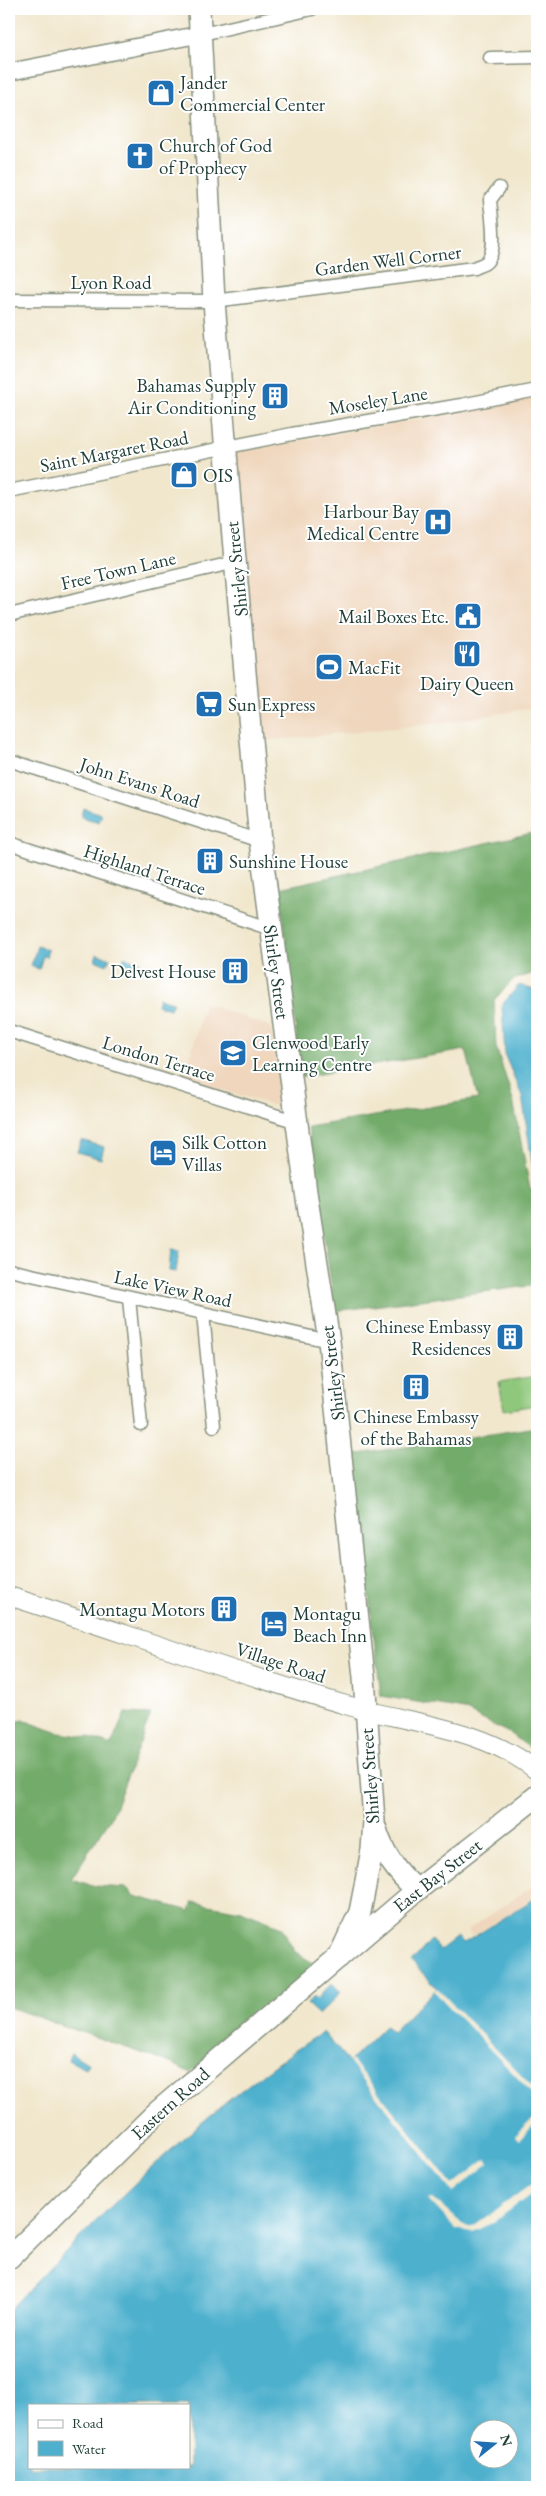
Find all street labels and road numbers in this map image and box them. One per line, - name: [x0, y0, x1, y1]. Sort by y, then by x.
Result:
- street label: Garden Well Corner: [313, 239, 463, 282]
- street label: Lyon Road: [71, 270, 152, 295]
- street label: Moseley Lane: [327, 380, 429, 421]
- street label: Saint Margaret Road: [38, 425, 191, 478]
- street label: Shirley Street: [219, 520, 254, 618]
- street label: Free Town Lane: [58, 545, 178, 596]
- street label: John Evans Road: [75, 751, 203, 814]
- street label: Highland Terrace: [81, 838, 209, 901]
- street label: Shirley Street: [257, 923, 296, 1021]
- street label: London Terrace: [99, 1029, 218, 1087]
- street label: Lake View Road: [112, 1264, 234, 1313]
- street label: Shirley Street: [314, 1324, 351, 1422]
- street label: Village Road: [233, 1636, 329, 1689]
- street label: Shirley Street: [354, 1727, 385, 1824]
- street label: East Bay Street: [388, 1833, 487, 1918]
- street label: Eastern Road: [126, 2061, 215, 2145]

